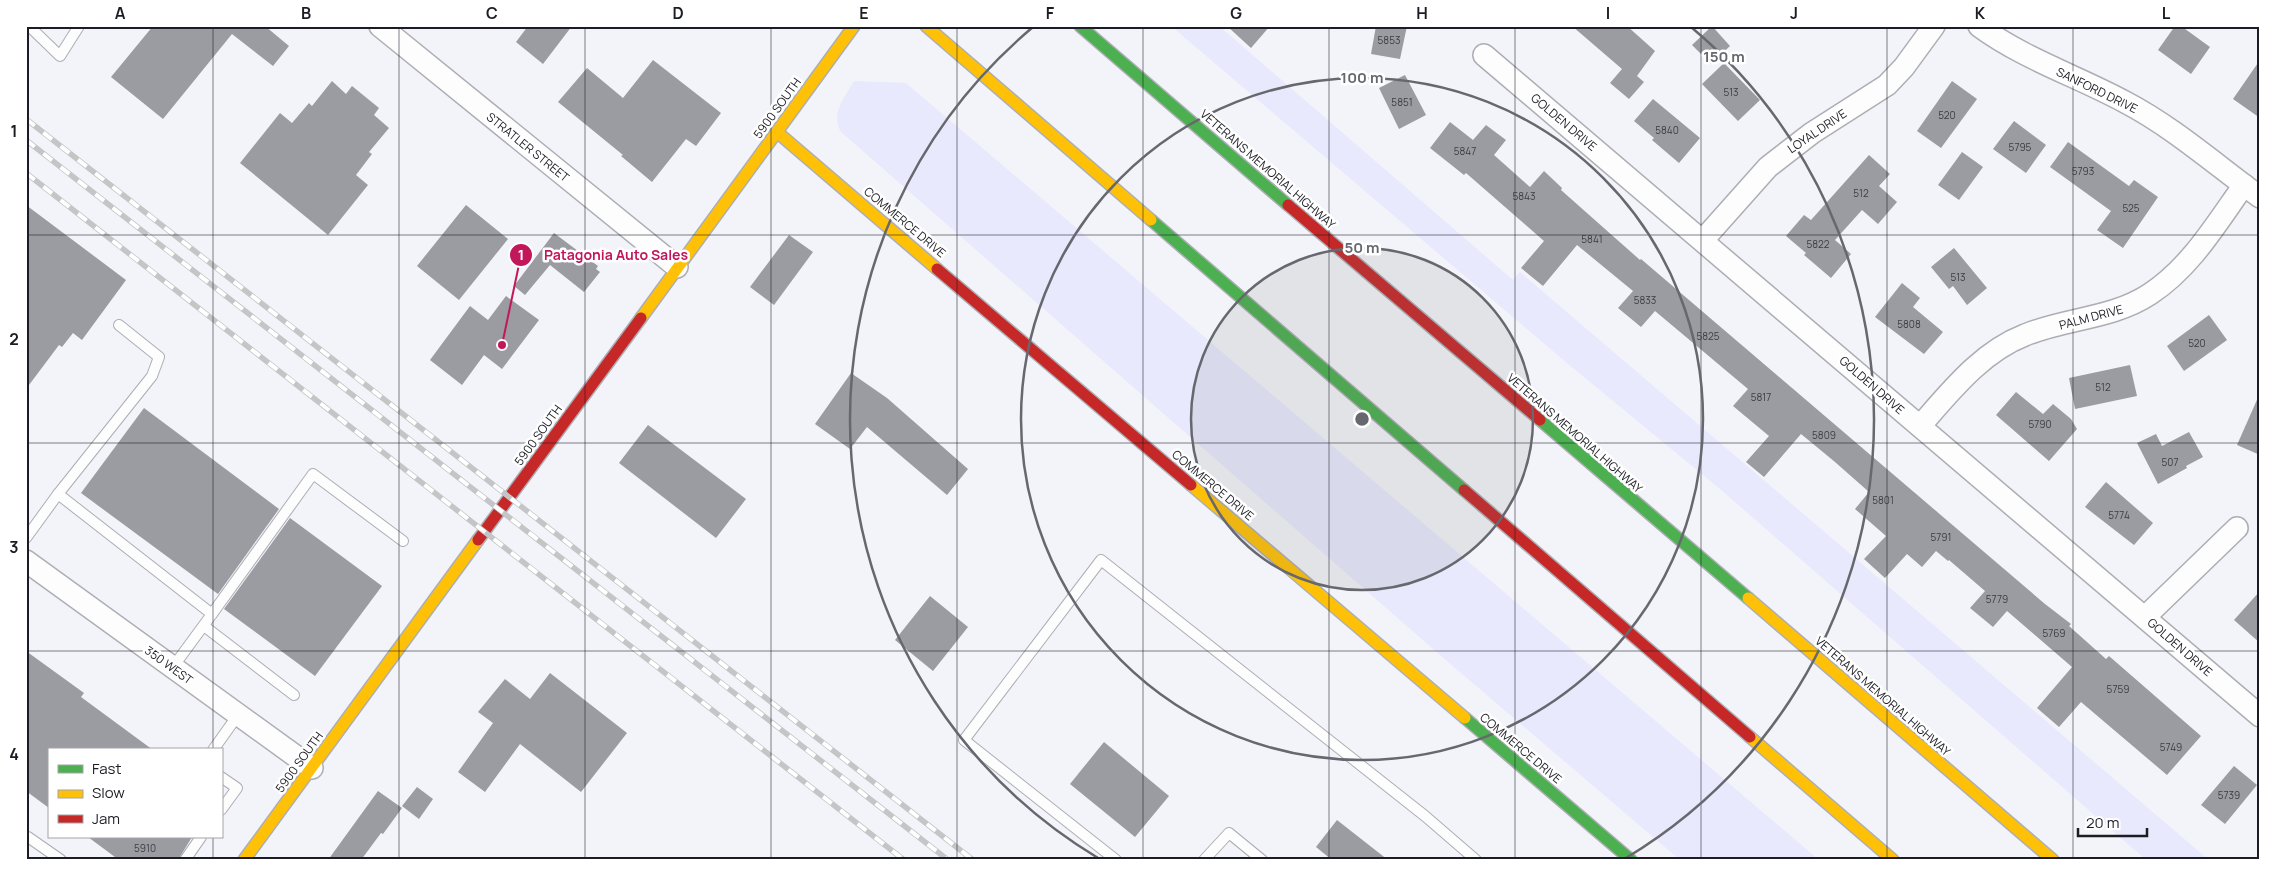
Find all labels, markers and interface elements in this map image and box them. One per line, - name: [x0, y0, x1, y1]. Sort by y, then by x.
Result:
- text: A: [115, 2, 126, 24]
- text: B: [301, 2, 311, 24]
- text: C: [486, 2, 498, 24]
- text: D: [672, 2, 684, 24]
- text: E: [859, 2, 869, 24]
- text: F: [1046, 2, 1055, 24]
- text: G: [1230, 2, 1242, 24]
- text: H: [1416, 2, 1428, 24]
- text: I: [1606, 2, 1610, 24]
- text: J: [1790, 2, 1798, 24]
- text: K: [1975, 2, 1986, 24]
- text: L: [2162, 2, 2171, 24]
- house number: 5853: [1378, 33, 1400, 47]
- text: 150 m: [1703, 46, 1745, 67]
- street label: SANFORD DRIVE: [2054, 63, 2141, 117]
- text: 100 m: [1341, 67, 1383, 88]
- street label: 5900 SOUTH: [749, 74, 805, 142]
- house number: 513: [1723, 85, 1739, 99]
- street label: GOLDEN DRIVE: [1527, 89, 1601, 155]
- house number: 5851: [1391, 95, 1413, 109]
- street label: VETERANS MEMORIAL HIGHWAY: [1197, 105, 1340, 233]
- street label: LOYAL DRIVE: [1784, 105, 1850, 157]
- street label: STRATLER STREET: [483, 108, 574, 186]
- house number: 520: [1938, 108, 1956, 122]
- text: 1: [10, 120, 18, 142]
- house number: 5840: [1655, 123, 1679, 137]
- house number: 5795: [2009, 140, 2032, 154]
- house number: 5847: [1454, 144, 1476, 158]
- house number: 5793: [2072, 164, 2094, 178]
- street label: COMMERCE DRIVE: [860, 183, 950, 261]
- house number: 512: [1853, 186, 1869, 200]
- house number: 5843: [1512, 189, 1536, 203]
- house number: 525: [2123, 201, 2140, 215]
- house number: 5841: [1581, 232, 1603, 246]
- text: 50 m: [1344, 237, 1380, 258]
- house number: 5822: [1807, 237, 1830, 251]
- callout: Patagonia Auto Sales: [509, 241, 698, 270]
- text: 1: [518, 244, 524, 265]
- text: Patagonia Auto Sales: [544, 245, 689, 264]
- house number: 513: [1950, 270, 1966, 284]
- house number: 5833: [1634, 293, 1656, 307]
- street label: PALM DRIVE: [2057, 300, 2125, 334]
- house number: 5808: [1897, 317, 1921, 331]
- text: 2: [9, 328, 19, 350]
- house number: 5825: [1696, 329, 1720, 343]
- house number: 520: [2188, 336, 2206, 350]
- street label: GOLDEN DRIVE: [1836, 352, 1908, 418]
- street label: VETERANS MEMORIAL HIGHWAY: [1504, 369, 1647, 497]
- house number: 512: [2095, 380, 2111, 394]
- house number: 5817: [1751, 390, 1771, 404]
- street label: 5900 SOUTH: [510, 401, 566, 469]
- centre of rings: [1353, 410, 1371, 428]
- house number: 5790: [2028, 417, 2052, 431]
- house number: 5809: [1812, 428, 1836, 442]
- street label: COMMERCE DRIVE: [1168, 446, 1258, 524]
- house number: 507: [2162, 455, 2178, 469]
- house number: 5801: [1872, 493, 1894, 507]
- house number: 5774: [2108, 508, 2130, 522]
- house number: 5791: [1931, 530, 1951, 544]
- text: 3: [9, 536, 19, 558]
- house number: 5779: [1986, 592, 2008, 606]
- street label: GOLDEN DRIVE: [2144, 614, 2216, 680]
- house number: 5769: [2042, 626, 2066, 640]
- street label: VETERANS MEMORIAL HIGHWAY: [1812, 632, 1955, 760]
- street label: 350 WEST: [142, 642, 197, 689]
- house number: 5759: [2107, 682, 2129, 696]
- street label: COMMERCE DRIVE: [1476, 709, 1566, 787]
- street label: 5900 SOUTH: [271, 728, 327, 796]
- house number: 5749: [2160, 740, 2182, 754]
- text: 4: [9, 743, 19, 765]
- legend: [48, 748, 222, 838]
- text: Fast: [92, 758, 121, 779]
- text: Slow: [92, 782, 125, 803]
- house number: 5739: [2218, 788, 2240, 802]
- scale bar: [2078, 806, 2147, 838]
- text: Jam: [92, 808, 120, 829]
- text: 20 m: [2086, 812, 2119, 833]
- house number: 5910: [134, 841, 156, 855]

